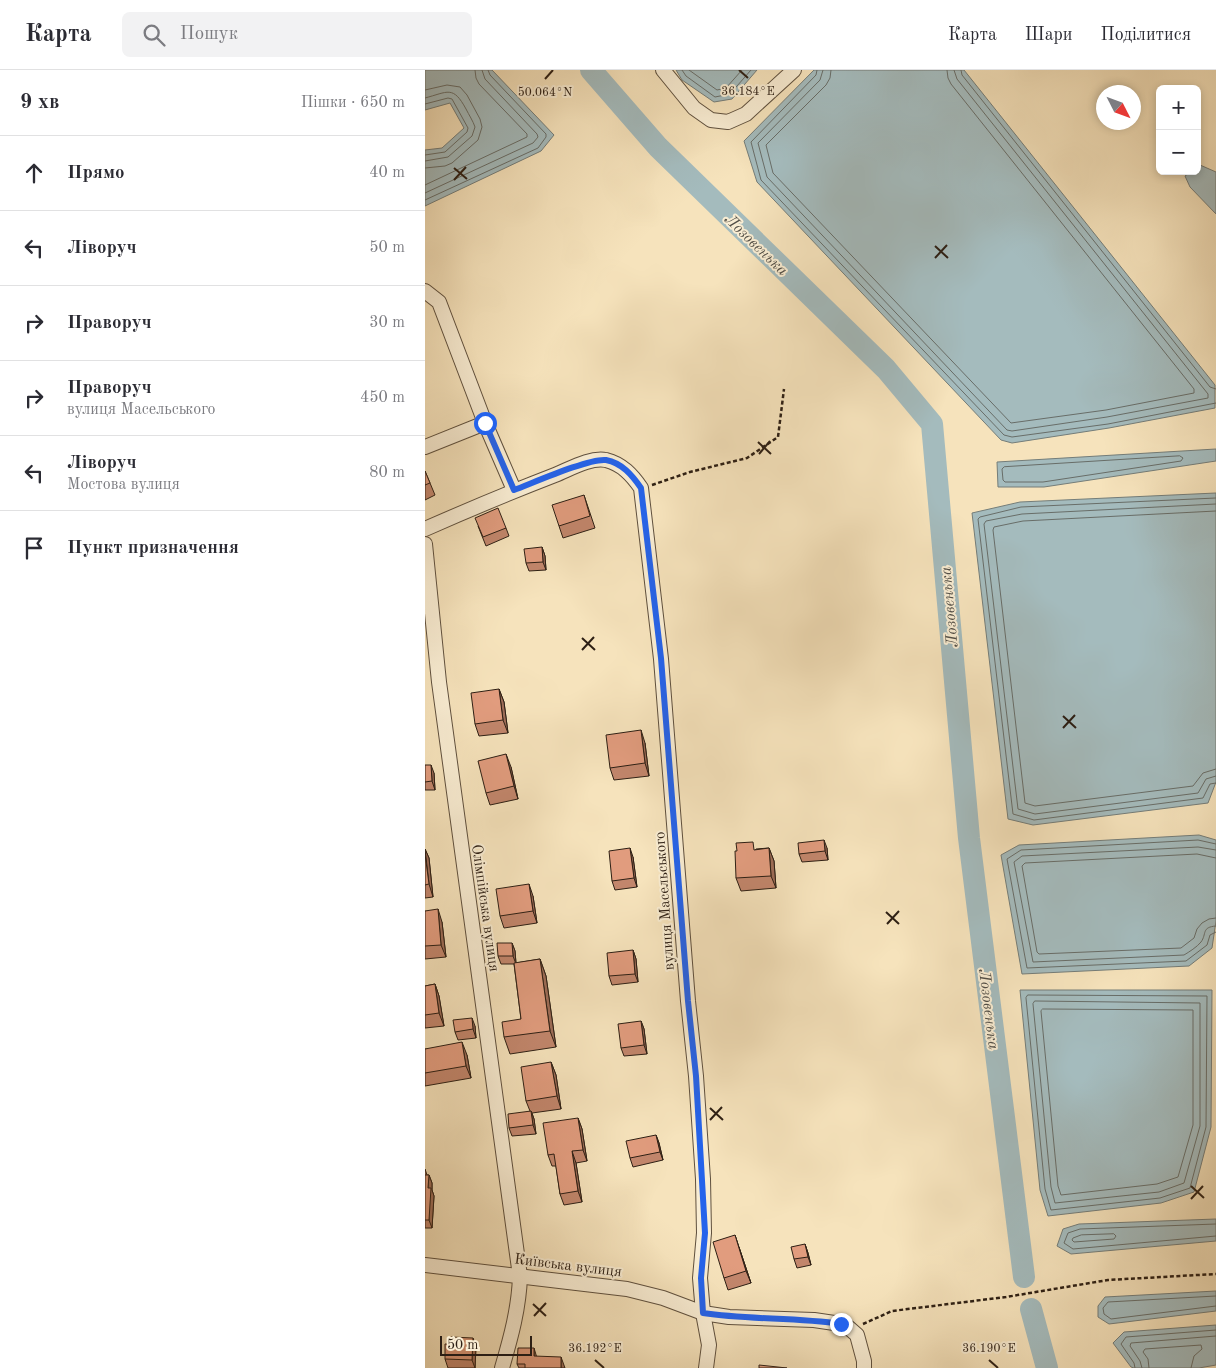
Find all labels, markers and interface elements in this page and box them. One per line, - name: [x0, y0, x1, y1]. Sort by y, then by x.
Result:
- search box: [122, 12, 472, 57]
- icon: search: [140, 21, 168, 49]
- text: Карта: [25, 23, 92, 47]
- text: Пошук: [180, 25, 238, 44]
- text: Карта: [948, 26, 997, 44]
- text: Шари: [1025, 26, 1073, 44]
- text: Поділитися: [1101, 26, 1191, 44]
- north arrow: [1096, 85, 1141, 130]
- map controls: [1156, 85, 1201, 175]
- button: +: [1156, 85, 1201, 130]
- text: 50.064°N: [518, 86, 572, 99]
- text: 36.184°E: [721, 86, 775, 98]
- text: 9 хв: [20, 92, 59, 113]
- text: Пішки · 650 m: [301, 95, 405, 111]
- button: −: [1156, 130, 1201, 175]
- icon: ahead: [20, 159, 48, 187]
- text: Прямо: [67, 164, 125, 183]
- text: 40 m: [369, 165, 405, 181]
- water label: Лозовенька: [721, 212, 791, 280]
- icon: left: [20, 234, 48, 262]
- text: Ліворуч: [67, 239, 137, 258]
- text: 50 m: [369, 240, 405, 256]
- icon: right: [20, 309, 48, 337]
- text: Праворуч: [67, 314, 152, 333]
- text: 30 m: [369, 315, 405, 331]
- text: Праворуч: [67, 379, 152, 398]
- icon: right: [20, 384, 48, 412]
- text: 450 m: [360, 390, 405, 406]
- text: вулиця Масельського: [67, 402, 215, 418]
- route start: [474, 412, 497, 435]
- text: Ліворуч: [67, 454, 137, 473]
- icon: left: [20, 459, 48, 487]
- text: 80 m: [369, 465, 405, 481]
- text: Мостова вулиця: [67, 477, 180, 493]
- icon: arrive: [20, 534, 48, 562]
- text: Пункт призначення: [67, 539, 239, 558]
- water label: Лозовенька: [938, 565, 961, 648]
- street label: вулиця Масельського: [653, 831, 678, 971]
- street label: Олімпійська вулиця: [468, 844, 501, 973]
- water label: Лозовенька: [975, 968, 1001, 1051]
- street label: Київська вулиця: [513, 1252, 623, 1281]
- route end: [830, 1313, 853, 1336]
- scale bar: [440, 1333, 533, 1356]
- text: 50 m: [447, 1338, 478, 1352]
- text: 36.192°E: [568, 1343, 622, 1355]
- text: 36.190°E: [962, 1343, 1016, 1355]

